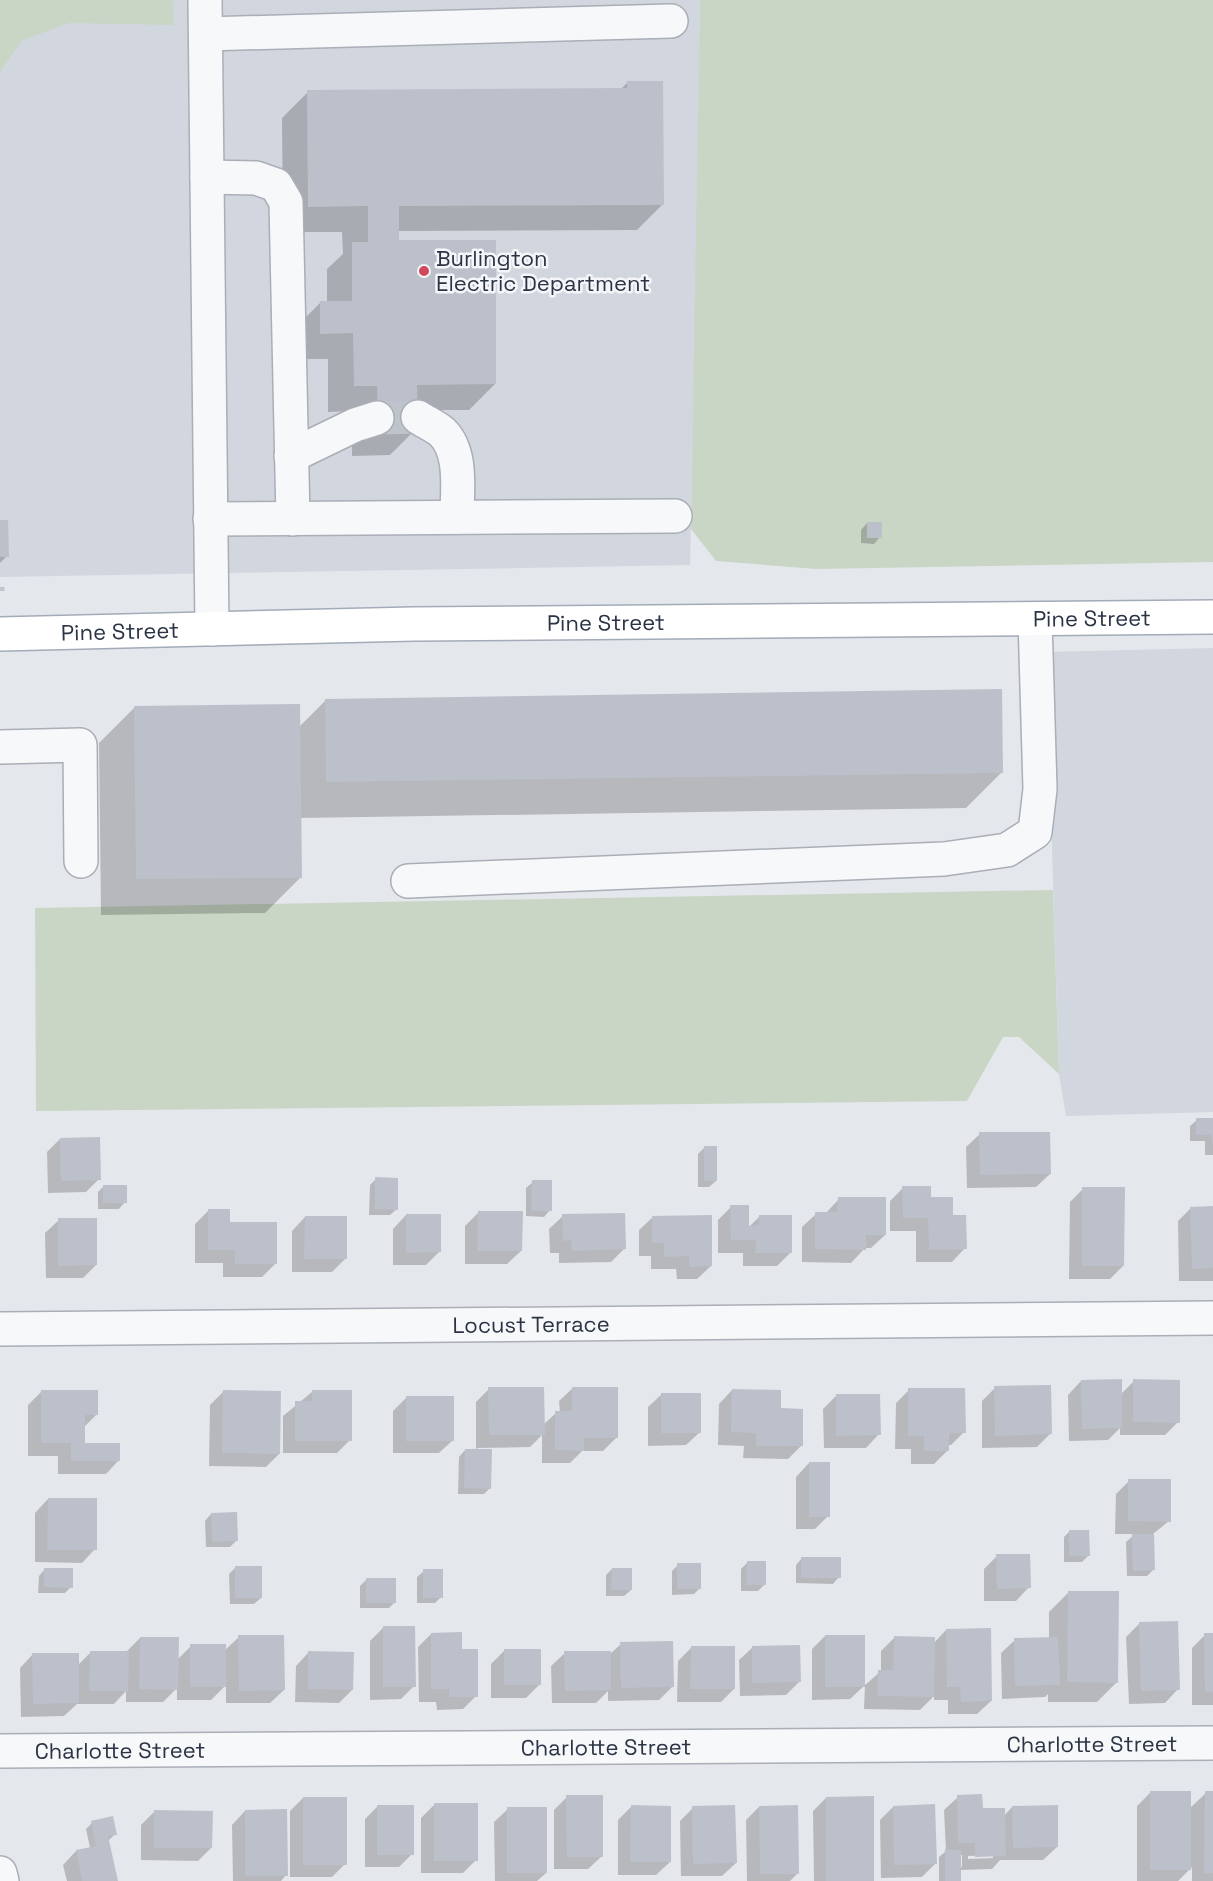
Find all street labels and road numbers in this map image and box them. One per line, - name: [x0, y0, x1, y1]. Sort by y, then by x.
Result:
- street label: Pine Street: [1033, 604, 1151, 633]
- street label: Pine Street: [547, 608, 665, 637]
- street label: Pine Street: [61, 616, 179, 647]
- street label: Locust Terrace: [452, 1309, 610, 1339]
- street label: Charlotte Street: [1007, 1729, 1177, 1758]
- street label: Charlotte Street: [521, 1732, 691, 1762]
- street label: Charlotte Street: [35, 1736, 205, 1765]

